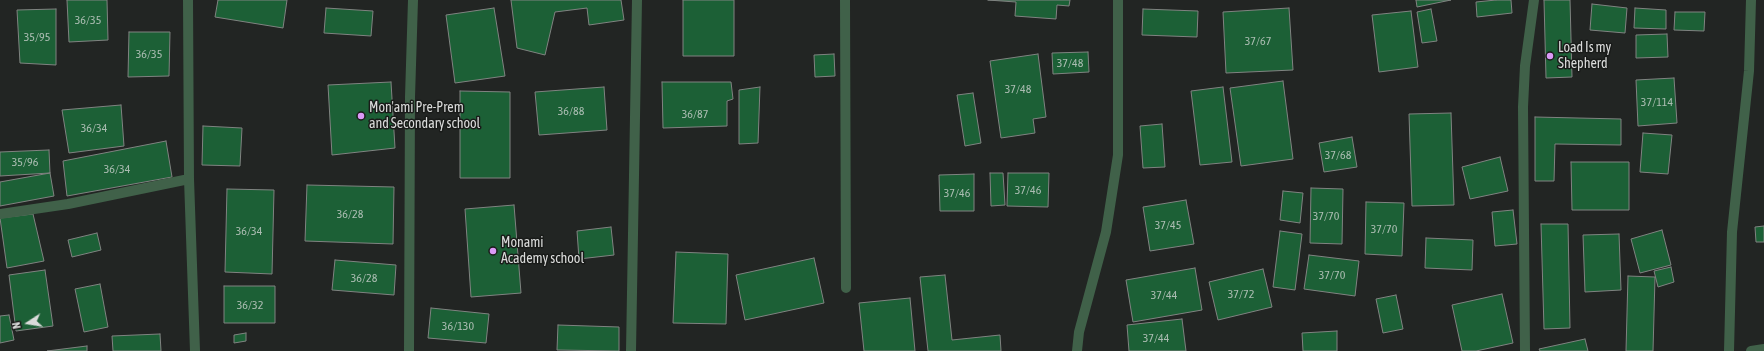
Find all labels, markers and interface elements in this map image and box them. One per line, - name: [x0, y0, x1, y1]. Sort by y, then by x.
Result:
- house number: 36/35: [75, 13, 101, 27]
- house number: 35/95: [24, 30, 50, 44]
- house number: 37/67: [1245, 34, 1271, 48]
- place label: Load Is my Shepherd: [1558, 40, 1611, 72]
- house number: 36/35: [136, 47, 162, 61]
- marker: Load Is my Shepherd: [1545, 51, 1555, 61]
- house number: 37/48: [1057, 56, 1083, 70]
- house number: 37/48: [1005, 82, 1031, 96]
- house number: 37/114: [1641, 95, 1673, 109]
- place label: Mon'ami Pre-Prem and Secondary school: [369, 100, 480, 132]
- house number: 36/88: [558, 104, 584, 118]
- house number: 36/87: [682, 107, 708, 121]
- marker: Mon'ami Pre-Prem and Secondary school: [356, 111, 366, 121]
- house number: 36/34: [81, 121, 107, 135]
- house number: 37/68: [1325, 148, 1351, 162]
- house number: 35/96: [12, 155, 38, 169]
- house number: 36/34: [104, 162, 130, 176]
- house number: 37/46: [1015, 183, 1041, 197]
- house number: 37/46: [944, 186, 970, 200]
- house number: 36/28: [337, 207, 363, 221]
- house number: 37/70: [1313, 209, 1339, 223]
- house number: 37/45: [1155, 218, 1181, 232]
- house number: 37/70: [1371, 222, 1397, 236]
- house number: 36/34: [236, 224, 262, 238]
- place label: Monami Academy school: [501, 235, 584, 268]
- marker: Monami Academy school: [488, 246, 498, 256]
- house number: 37/70: [1319, 268, 1345, 282]
- house number: 36/28: [351, 271, 377, 285]
- house number: 37/72: [1228, 287, 1254, 301]
- house number: 37/44: [1151, 288, 1177, 302]
- house number: 36/32: [237, 298, 263, 312]
- north arrow: [8, 303, 48, 343]
- house number: 36/130: [442, 319, 474, 333]
- text: N: [10, 321, 23, 330]
- house number: 37/44: [1143, 331, 1169, 345]

